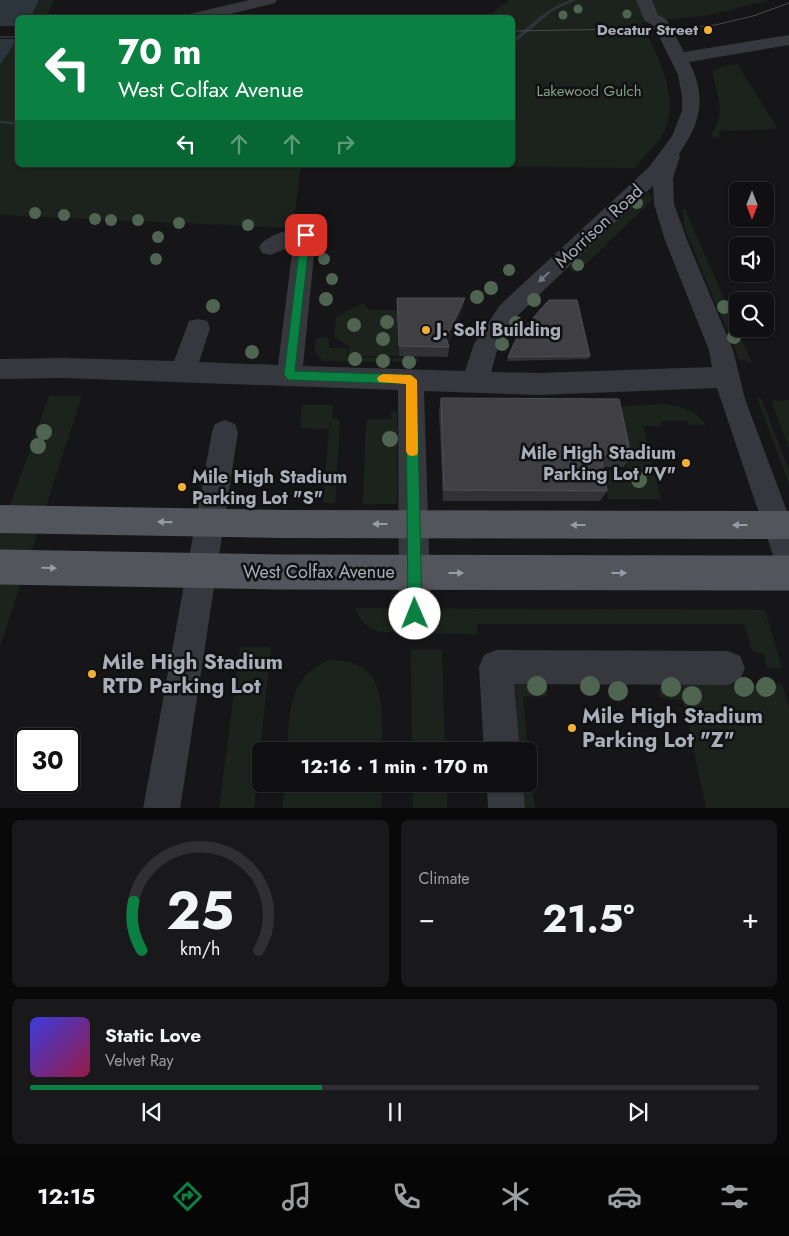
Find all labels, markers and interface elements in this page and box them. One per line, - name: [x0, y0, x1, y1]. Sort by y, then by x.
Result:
- place label: Decatur Street: [597, 19, 698, 41]
- marker: Decatur Street: [702, 24, 714, 36]
- text: 70 m: [118, 27, 201, 77]
- icon: left: [35, 35, 100, 100]
- text: West Colfax Avenue: [118, 73, 303, 105]
- park label: Lakewood Gulch: [536, 80, 642, 102]
- icon: left: [172, 130, 200, 158]
- icon: ahead: [225, 130, 253, 158]
- icon: ahead: [278, 130, 306, 158]
- icon: right: [331, 130, 359, 158]
- street label: Morrison Road: [549, 178, 649, 274]
- north arrow: [729, 182, 774, 228]
- map controls: [729, 182, 774, 337]
- pin: [285, 214, 327, 256]
- icon: arrive: [292, 221, 320, 249]
- button: sound: [729, 237, 774, 282]
- one-way arrow: [539, 271, 551, 283]
- button: search: [729, 292, 774, 337]
- place label: J. Solf Building: [433, 317, 561, 343]
- marker: J. Solf Building: [420, 324, 432, 336]
- place label: Mile High Stadium Parking Lot "V": [521, 440, 676, 487]
- marker: Mile High Stadium Parking Lot "V": [680, 457, 692, 469]
- place label: Mile High Stadium Parking Lot "S": [192, 464, 347, 511]
- marker: Mile High Stadium Parking Lot "S": [176, 481, 188, 493]
- one-way arrow: [157, 518, 173, 526]
- one-way arrow: [372, 520, 388, 528]
- one-way arrow: [570, 521, 586, 529]
- one-way arrow: [732, 521, 748, 529]
- street label: West Colfax Avenue: [243, 559, 395, 585]
- one-way arrow: [41, 565, 57, 573]
- one-way arrow: [448, 569, 464, 577]
- one-way arrow: [611, 569, 627, 577]
- position arrow: [388, 587, 440, 639]
- place label: Mile High Stadium RTD Parking Lot: [102, 647, 283, 701]
- marker: Mile High Stadium RTD Parking Lot: [86, 668, 98, 680]
- place label: Mile High Stadium Parking Lot "Z": [582, 701, 763, 755]
- marker: Mile High Stadium Parking Lot "Z": [566, 722, 578, 734]
- speed limit sign: 30: [15, 728, 80, 793]
- text: 12:16 · 1 min · 170 m: [301, 753, 488, 780]
- text: Climate: [419, 867, 470, 890]
- text: 25: [166, 873, 234, 949]
- text: 21.5°: [542, 891, 635, 946]
- text: −: [419, 898, 435, 939]
- text: +: [742, 898, 759, 939]
- text: km/h: [180, 936, 220, 962]
- text: Static Love: [105, 1022, 201, 1049]
- text: Velvet Ray: [105, 1049, 174, 1072]
- icon: previous: [138, 1098, 166, 1126]
- icon: pause: [381, 1098, 409, 1126]
- icon: next: [624, 1098, 652, 1126]
- icon: directions: [170, 1179, 205, 1214]
- icon: music: [279, 1179, 314, 1214]
- icon: phone: [389, 1179, 424, 1214]
- icon: climate: [498, 1179, 533, 1214]
- icon: car: [607, 1179, 642, 1214]
- icon: filters: [717, 1179, 752, 1214]
- text: 12:15: [37, 1180, 95, 1212]

